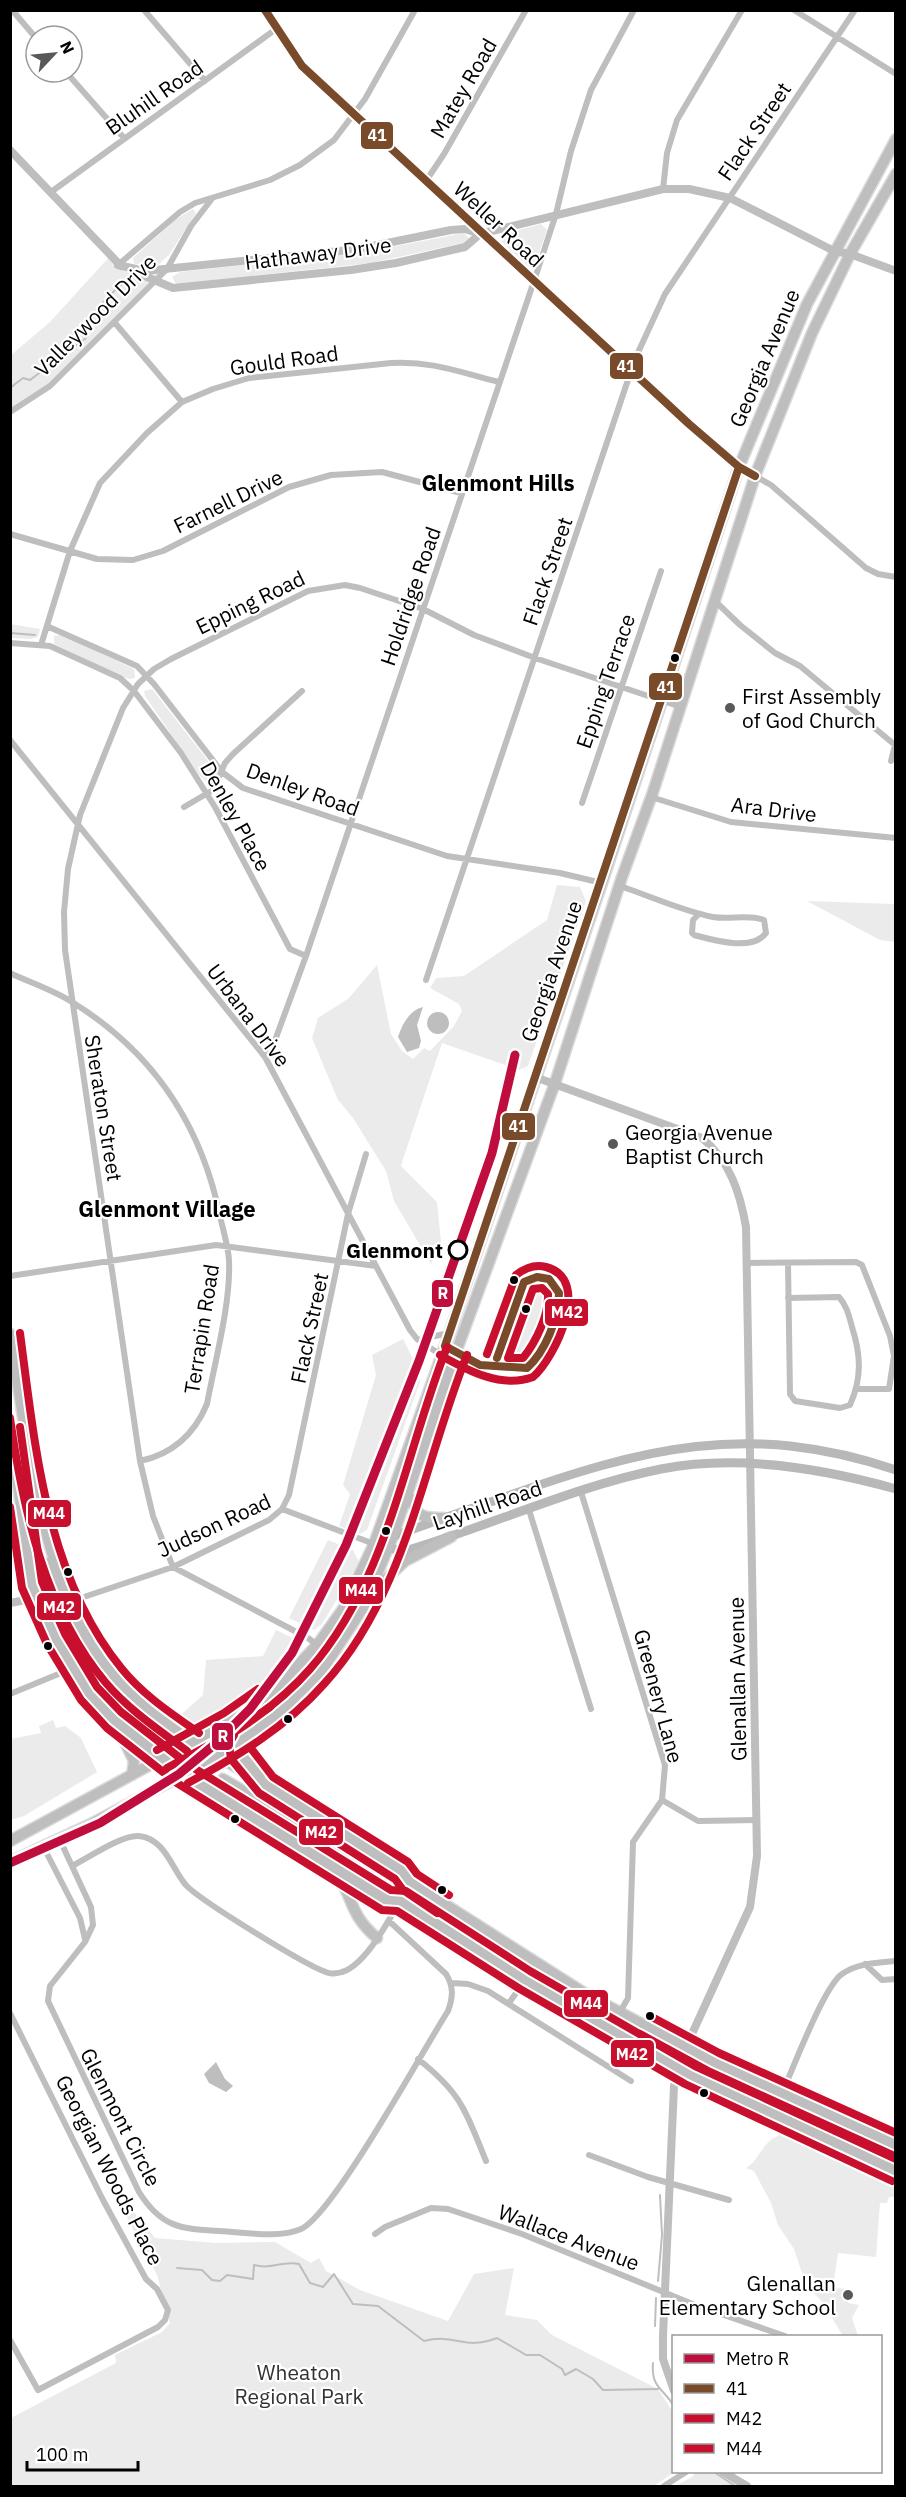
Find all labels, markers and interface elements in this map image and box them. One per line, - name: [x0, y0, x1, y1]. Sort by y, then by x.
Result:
- north arrow: [24, 24, 84, 84]
- street label: Matey Road: [423, 33, 503, 143]
- text: N: [56, 38, 79, 57]
- street label: Bluhill Road: [100, 53, 208, 141]
- street label: Flack Street: [711, 76, 797, 186]
- line badge: 41: [360, 121, 394, 150]
- text: 41: [367, 125, 387, 145]
- street label: Weller Road: [448, 175, 550, 273]
- street label: Hathaway Drive: [243, 230, 393, 276]
- street label: Valleywood Drive: [28, 248, 162, 382]
- street label: Georgia Avenue: [722, 285, 806, 431]
- street label: Gould Road: [228, 339, 340, 381]
- line badge: 41: [609, 352, 644, 380]
- text: 41: [616, 356, 636, 376]
- street label: Farnell Drive: [169, 462, 287, 540]
- district label: Glenmont Hills: [421, 468, 575, 497]
- street label: Flack Street: [515, 513, 579, 629]
- street label: Holdridge Road: [373, 523, 447, 669]
- street label: Epping Road: [191, 564, 309, 640]
- street label: Epping Terrace: [569, 610, 641, 752]
- unlabelled marker: [669, 652, 681, 664]
- line badge: 41: [648, 672, 683, 701]
- text: 41: [656, 677, 676, 697]
- place label: First Assembly of God Church: [742, 682, 881, 734]
- marker: First Assembly of God Church: [723, 701, 737, 715]
- street label: Denley Place: [194, 756, 278, 876]
- street label: Denley Road: [243, 756, 363, 822]
- street label: Ara Drive: [730, 790, 818, 828]
- street label: Georgia Avenue: [514, 897, 588, 1045]
- street label: Urbana Drive: [201, 958, 297, 1072]
- street label: Sheraton Street: [79, 1033, 129, 1183]
- line badge: 41: [501, 1112, 536, 1141]
- text: 41: [508, 1116, 528, 1136]
- place label: Georgia Avenue Baptist Church: [625, 1118, 773, 1170]
- marker: Georgia Avenue Baptist Church: [606, 1137, 620, 1151]
- district label: Glenmont Village: [78, 1194, 256, 1223]
- place label: Glenmont: [346, 1236, 443, 1264]
- marker: Glenmont: [448, 1240, 468, 1260]
- street label: Terrapin Road: [177, 1262, 225, 1396]
- street label: Flack Street: [284, 1270, 334, 1386]
- unlabelled marker: [508, 1274, 520, 1286]
- line badge: R: [431, 1279, 454, 1308]
- text: R: [438, 1283, 449, 1303]
- line badge: M42: [544, 1298, 589, 1327]
- text: M42: [551, 1302, 583, 1322]
- unlabelled marker: [520, 1303, 532, 1315]
- street label: Layhill Road: [429, 1473, 545, 1537]
- street label: Judson Road: [153, 1487, 275, 1563]
- line badge: M44: [27, 1499, 72, 1528]
- text: M44: [33, 1503, 66, 1523]
- unlabelled marker: [380, 1525, 392, 1537]
- unlabelled marker: [62, 1566, 74, 1578]
- line badge: M44: [338, 1576, 384, 1605]
- text: M44: [345, 1580, 378, 1600]
- line badge: M42: [36, 1592, 82, 1621]
- text: M42: [43, 1597, 75, 1617]
- street label: Glenallan Avenue: [722, 1597, 752, 1761]
- street label: Greenery Lane: [628, 1626, 690, 1766]
- unlabelled marker: [42, 1640, 54, 1652]
- unlabelled marker: [282, 1713, 294, 1725]
- line badge: R: [211, 1722, 234, 1751]
- text: R: [218, 1726, 229, 1746]
- unlabelled marker: [229, 1813, 241, 1825]
- line badge: M42: [298, 1818, 344, 1846]
- text: M42: [305, 1822, 337, 1842]
- unlabelled marker: [436, 1884, 448, 1896]
- line badge: M44: [563, 1989, 609, 2018]
- text: M44: [570, 1993, 603, 2013]
- unlabelled marker: [644, 2010, 656, 2022]
- line badge: M42: [610, 2039, 655, 2068]
- street label: Glenmont Circle: [74, 2043, 168, 2191]
- text: M42: [616, 2044, 648, 2064]
- street label: Georgian Woods Place: [50, 2070, 170, 2270]
- unlabelled marker: [698, 2087, 710, 2099]
- street label: Wallace Avenue: [494, 2197, 644, 2277]
- place label: Glenallan Elementary School: [659, 2269, 836, 2321]
- marker: Glenallan Elementary School: [841, 2288, 855, 2302]
- legend: [672, 2335, 882, 2473]
- text: Metro R: [726, 2347, 789, 2370]
- park label: Wheaton Regional Park: [234, 2358, 364, 2410]
- text: 41: [726, 2377, 748, 2400]
- text: M42: [726, 2407, 762, 2430]
- scale bar: [27, 2434, 138, 2472]
- text: M44: [726, 2437, 762, 2460]
- text: 100 m: [36, 2443, 88, 2466]

